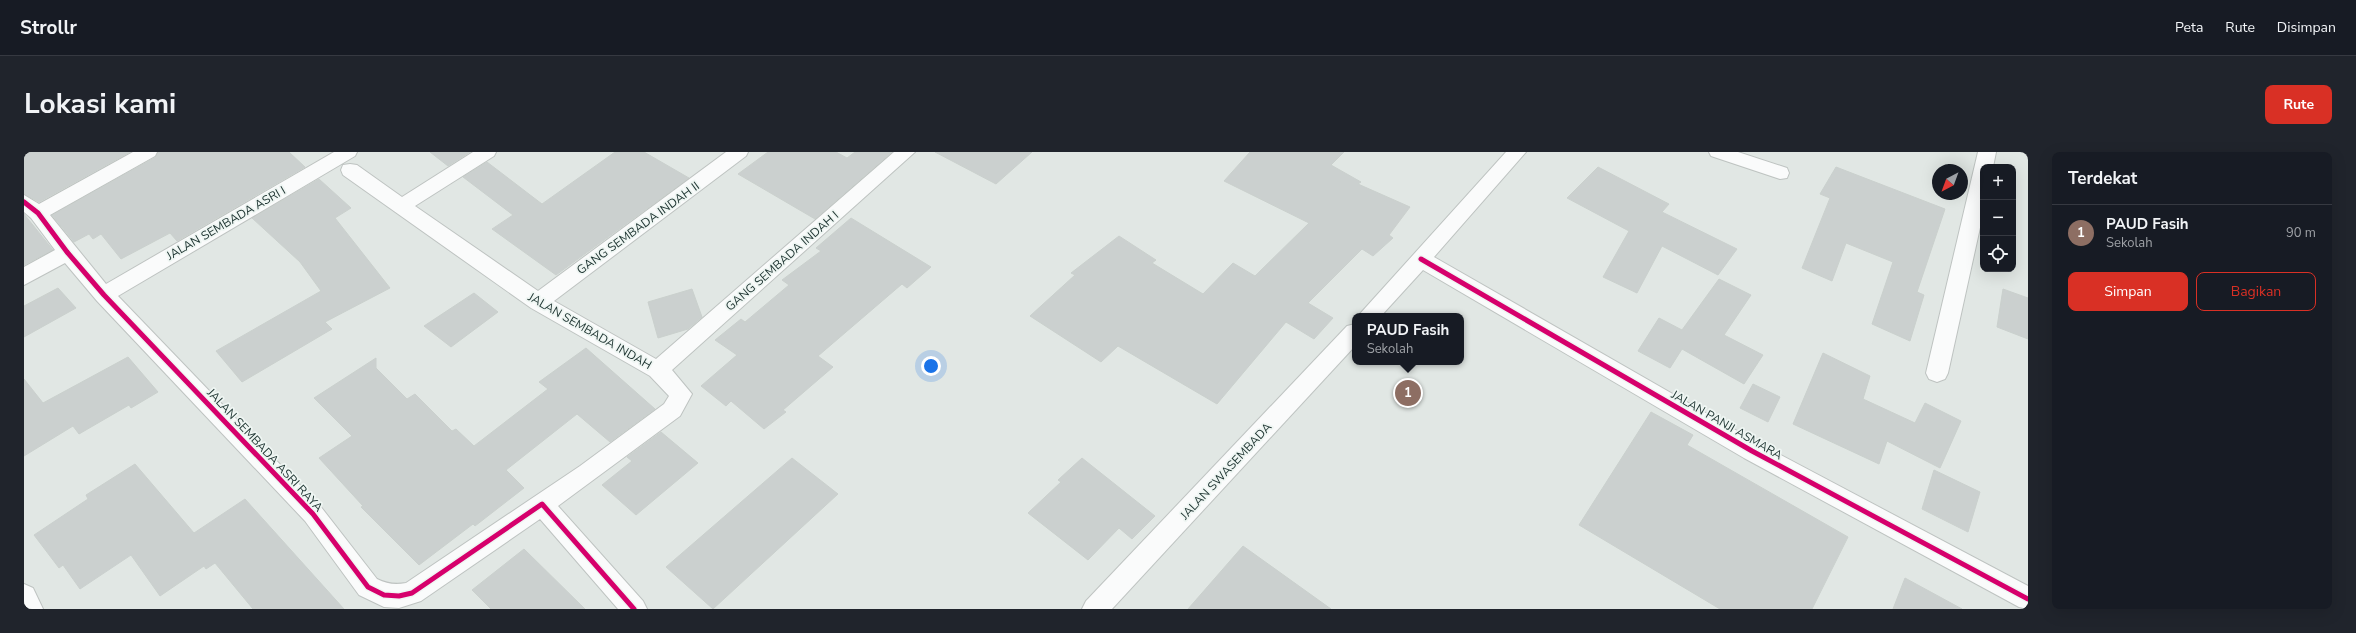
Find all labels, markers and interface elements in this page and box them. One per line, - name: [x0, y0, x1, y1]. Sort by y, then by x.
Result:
- text: Strollr: [20, 15, 77, 41]
- text: Peta: [2175, 18, 2203, 37]
- text: Rute: [2225, 18, 2255, 37]
- text: Disimpan: [2277, 18, 2336, 37]
- text: Lokasi kami: [24, 85, 176, 123]
- button: Rute: [2265, 85, 2332, 124]
- north arrow: [1932, 164, 1968, 200]
- map controls: [1980, 164, 2016, 272]
- button: +: [1980, 164, 2016, 200]
- text: Terdekat: [2068, 167, 2137, 190]
- street label: GANG SEMBADA INDAH II: [573, 178, 703, 278]
- street label: JALAN SEMBADA ASRI I: [163, 182, 288, 264]
- button: −: [1980, 200, 2016, 236]
- street label: GANG SEMBADA INDAH I: [722, 207, 842, 315]
- text: PAUD Fasih: [2106, 214, 2189, 234]
- text: 1: [2077, 224, 2085, 242]
- text: 90 m: [2286, 224, 2316, 242]
- text: Sekolah: [2106, 234, 2153, 252]
- button: locate: [1980, 236, 2016, 272]
- button: Simpan: [2068, 272, 2188, 311]
- button: Bagikan: [2196, 272, 2316, 311]
- street label: JALAN SEMBADA INDAH: [524, 289, 655, 373]
- popup: [1352, 313, 1464, 365]
- text: PAUD Fasih: [1367, 320, 1449, 340]
- text: Sekolah: [1367, 340, 1413, 358]
- your location: [921, 356, 941, 376]
- pin: 1: [1395, 378, 1421, 408]
- street label: JALAN SEMBADA ASRI RAYA: [203, 384, 327, 515]
- street label: JALAN PANJI ASMARA: [1668, 386, 1786, 463]
- street label: JALAN SWASEMBADA: [1176, 419, 1275, 524]

